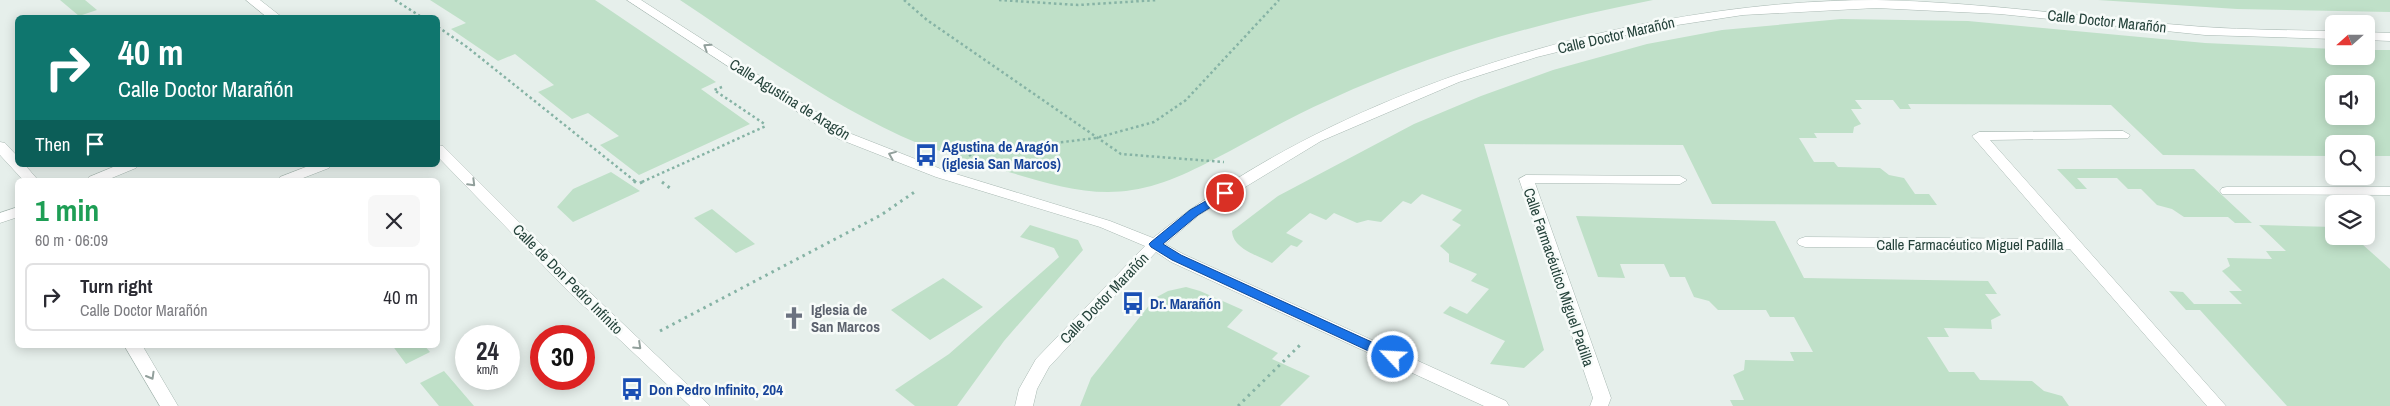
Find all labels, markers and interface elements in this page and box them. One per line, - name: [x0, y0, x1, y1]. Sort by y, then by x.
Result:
- street label: Calle Doctor Marañón: [2046, 4, 2168, 38]
- street label: Calle Doctor Marañón: [1555, 11, 1677, 59]
- north arrow: [2325, 15, 2375, 65]
- map controls: [2325, 15, 2375, 245]
- text: 40 m: [118, 29, 183, 76]
- icon: right: [35, 35, 100, 100]
- one-way arrow: [703, 44, 712, 53]
- street label: Calle Agustina de Aragón: [726, 53, 854, 145]
- text: Calle Doctor Marañón: [118, 74, 293, 104]
- button: sound: [2325, 75, 2375, 125]
- icon: arrive: [81, 130, 109, 158]
- text: Then: [35, 131, 71, 157]
- button: search: [2325, 135, 2375, 185]
- place label: Agustina de Aragón (iglesia San Marcos): [942, 136, 1061, 174]
- bus stop icon: Agustina de Aragón (iglesia San Marcos): [913, 142, 939, 168]
- one-way arrow: [888, 150, 897, 161]
- pin: [1204, 172, 1246, 214]
- one-way arrow: [466, 177, 475, 186]
- icon: arrive: [1211, 179, 1239, 207]
- street label: Calle Farmacéutico Miguel Padilla: [1519, 185, 1599, 369]
- text: 1 min: [35, 190, 99, 230]
- button: close: [368, 195, 420, 247]
- button: layers: [2325, 195, 2375, 245]
- street label: Calle de Don Pedro Infinito: [508, 219, 628, 339]
- text: 60 m · 06:09: [35, 229, 108, 251]
- street label: Calle Farmacéutico Miguel Padilla: [1876, 234, 2064, 255]
- street label: Calle Doctor Marañón: [1055, 248, 1153, 348]
- text: Turn right: [80, 273, 152, 299]
- icon: right: [37, 283, 65, 311]
- text: 40 m: [383, 284, 418, 310]
- bus stop icon: Dr. Marañón: [1120, 290, 1146, 316]
- place label: Dr. Marañón: [1150, 293, 1221, 314]
- text: Calle Doctor Marañón: [80, 299, 208, 321]
- place label: Iglesia de San Marcos: [811, 299, 880, 337]
- church icon: Iglesia de San Marcos: [781, 305, 807, 331]
- speed limit sign: 30: [530, 325, 595, 390]
- position arrow: [1366, 330, 1418, 382]
- text: 24: [476, 334, 499, 368]
- one-way arrow: [632, 340, 641, 349]
- text: km/h: [477, 362, 498, 378]
- one-way arrow: [145, 370, 155, 379]
- bus stop icon: Don Pedro Infinito, 204: [619, 376, 645, 402]
- place label: Don Pedro Infinito, 204: [649, 379, 783, 400]

